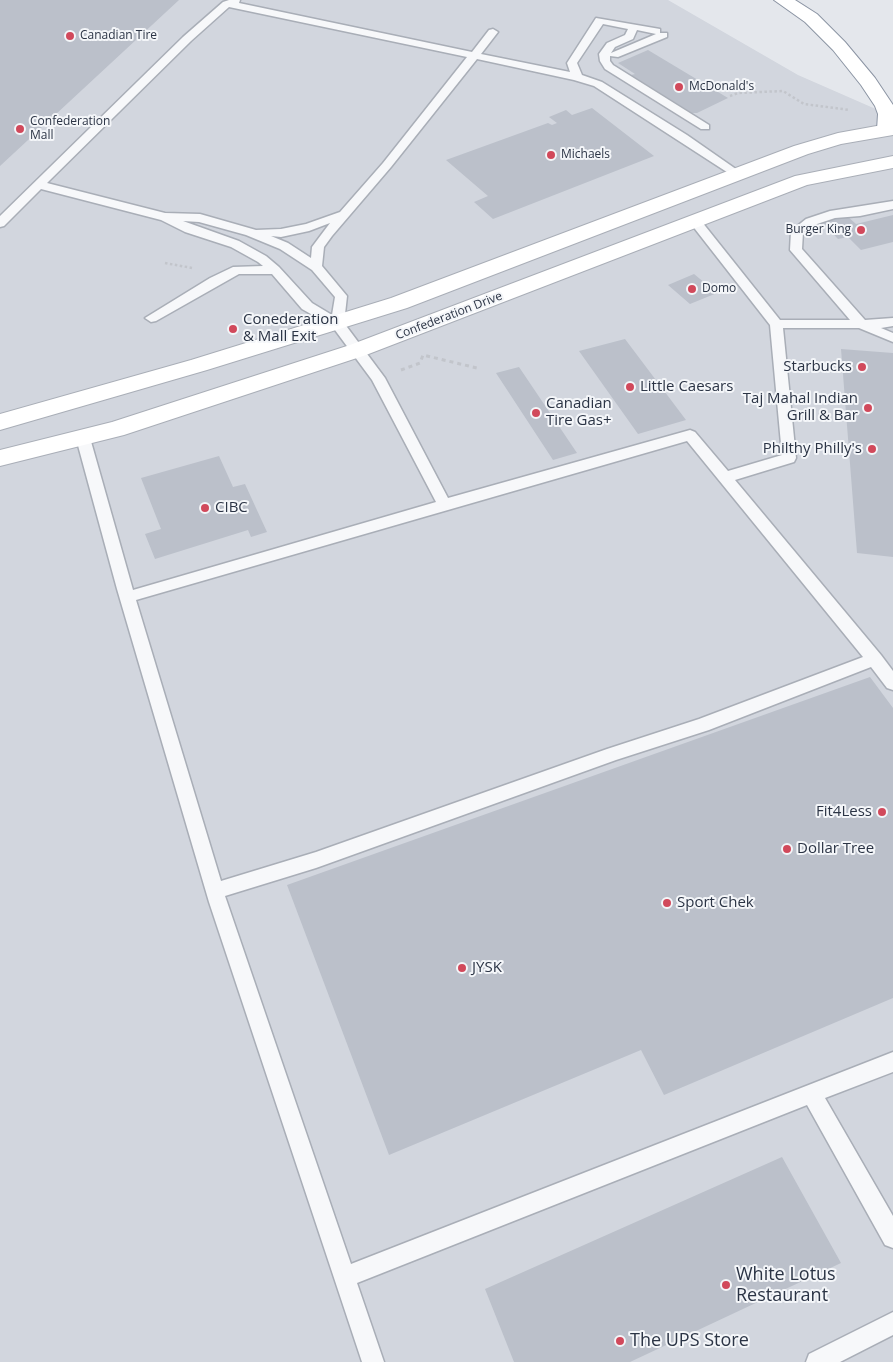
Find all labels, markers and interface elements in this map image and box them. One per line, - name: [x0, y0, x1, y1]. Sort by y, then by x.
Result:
- place label: Canadian Tire: [80, 29, 157, 43]
- marker: Canadian Tire: [64, 30, 76, 42]
- place label: McDonald's: [689, 80, 754, 94]
- marker: McDonald's: [673, 81, 685, 93]
- place label: Confederation Mall: [30, 115, 110, 143]
- marker: Confederation Mall: [14, 123, 26, 135]
- place label: Michaels: [561, 148, 610, 162]
- marker: Michaels: [545, 149, 557, 161]
- place label: Burger King: [785, 223, 851, 237]
- marker: Burger King: [855, 224, 867, 236]
- place label: Domo: [702, 282, 736, 296]
- marker: Domo: [686, 283, 698, 295]
- street label: Confederation Drive: [394, 289, 504, 343]
- place label: Conederation & Mall Exit: [243, 311, 339, 346]
- marker: Conederation & Mall Exit: [227, 323, 239, 335]
- place label: Starbucks: [783, 358, 852, 376]
- marker: Starbucks: [856, 361, 868, 373]
- place label: Little Caesars: [640, 378, 733, 396]
- marker: Little Caesars: [624, 381, 636, 393]
- place label: Taj Mahal Indian Grill & Bar: [743, 390, 858, 425]
- place label: Canadian Tire Gas+: [546, 395, 612, 430]
- marker: Taj Mahal Indian Grill & Bar: [862, 402, 874, 414]
- marker: Canadian Tire Gas+: [530, 407, 542, 419]
- place label: Philthy Philly's: [763, 440, 862, 458]
- marker: Philthy Philly's: [866, 443, 878, 455]
- place label: CIBC: [215, 499, 248, 517]
- marker: CIBC: [199, 502, 211, 514]
- place label: Fit4Less: [816, 803, 872, 821]
- marker: Fit4Less: [876, 806, 888, 818]
- place label: Dollar Tree: [797, 840, 874, 858]
- marker: Dollar Tree: [781, 843, 793, 855]
- place label: Sport Chek: [677, 894, 754, 912]
- marker: Sport Chek: [661, 897, 673, 909]
- place label: JYSK: [472, 959, 502, 977]
- marker: JYSK: [456, 962, 468, 974]
- place label: White Lotus Restaurant: [736, 1264, 836, 1306]
- marker: White Lotus Restaurant: [720, 1279, 732, 1291]
- place label: The UPS Store: [630, 1330, 749, 1352]
- marker: The UPS Store: [614, 1335, 626, 1347]

